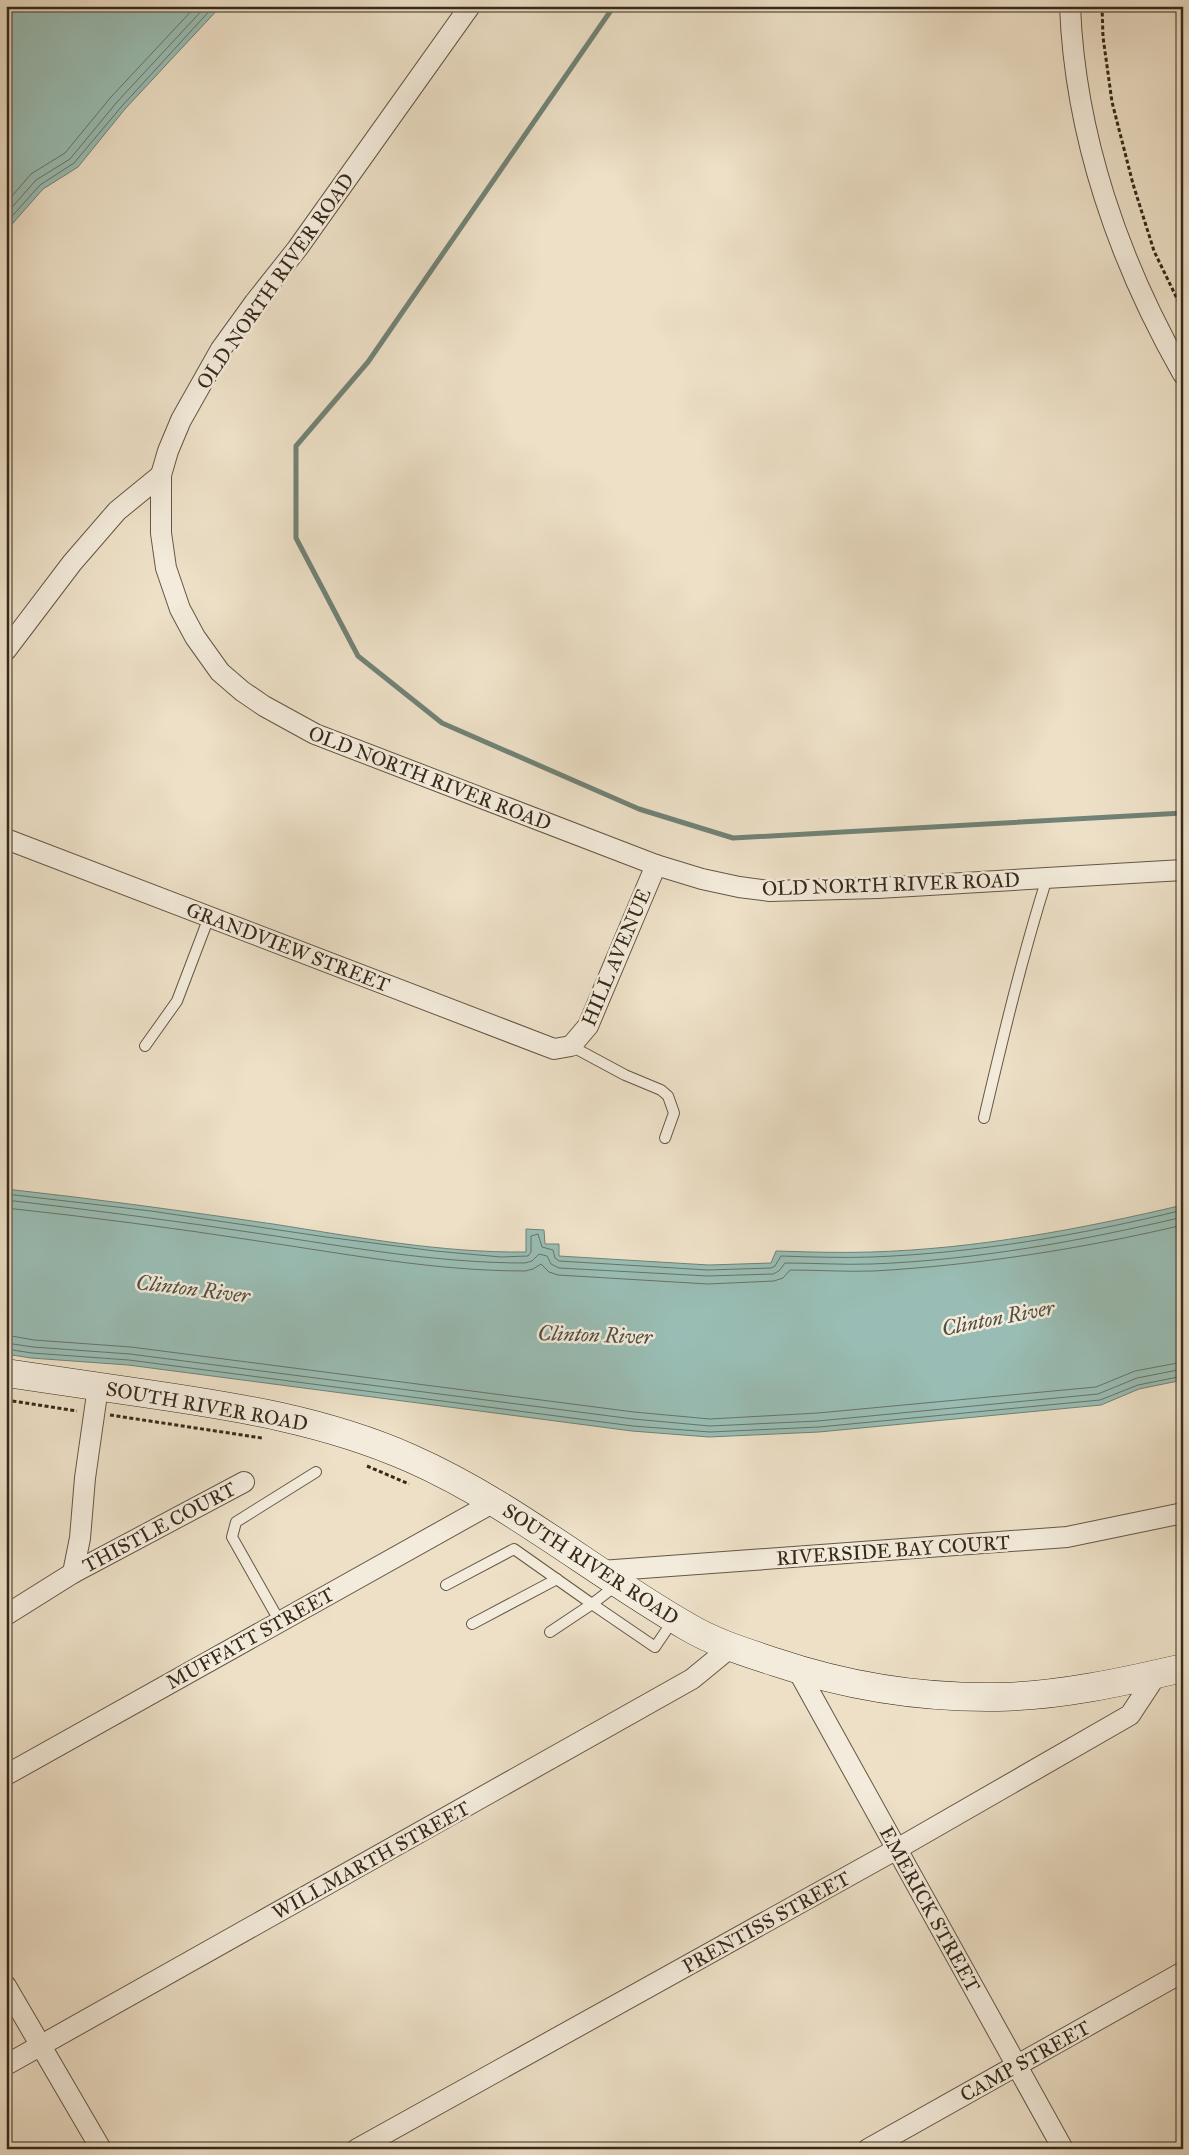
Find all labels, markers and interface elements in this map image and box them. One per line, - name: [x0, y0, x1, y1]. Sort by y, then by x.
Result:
- street label: OLD NORTH RIVER ROAD: [191, 168, 359, 394]
- street label: OLD NORTH RIVER ROAD: [305, 721, 555, 835]
- street label: OLD NORTH RIVER ROAD: [762, 868, 1020, 900]
- street label: HILL AVENUE: [576, 885, 656, 1029]
- street label: GRANDVIEW STREET: [183, 897, 393, 997]
- water label: Clinton River: [135, 1269, 253, 1309]
- water label: Clinton River: [939, 1294, 1058, 1342]
- water label: Clinton River: [537, 1320, 654, 1350]
- street label: SOUTH RIVER ROAD: [104, 1376, 310, 1436]
- street label: THISTLE COURT: [78, 1476, 240, 1578]
- street label: SOUTH RIVER ROAD: [499, 1498, 683, 1630]
- street label: RIVERSIDE BAY COURT: [775, 1530, 1011, 1570]
- street label: MUFFATT STREET: [162, 1582, 338, 1694]
- street label: WILLMARTH STREET: [268, 1796, 474, 1924]
- street label: EMERICK STREET: [875, 1822, 986, 1996]
- street label: PRENTISS STREET: [678, 1866, 854, 1978]
- street label: CAMP STREET: [956, 2015, 1095, 2107]

